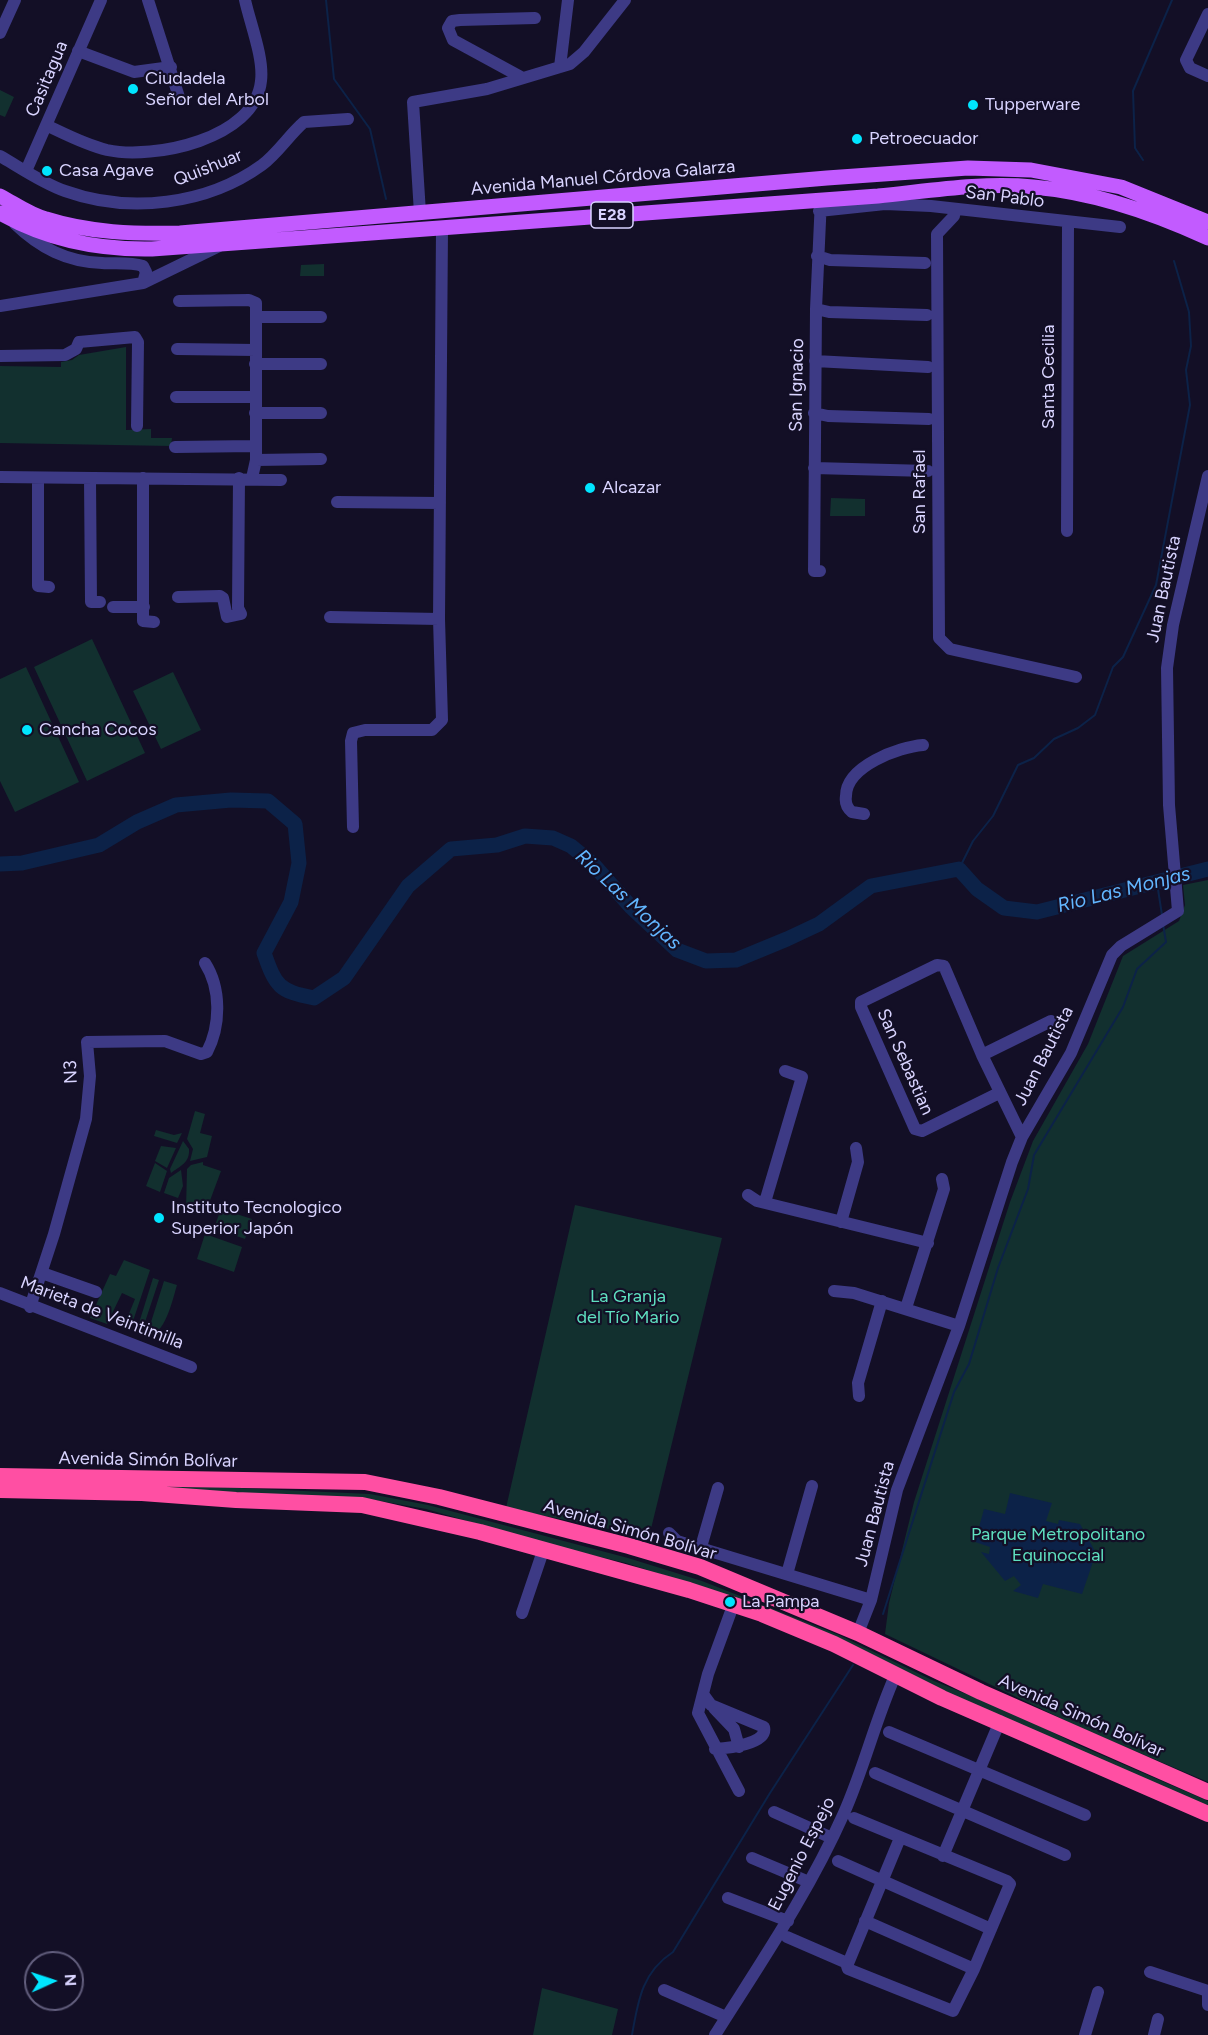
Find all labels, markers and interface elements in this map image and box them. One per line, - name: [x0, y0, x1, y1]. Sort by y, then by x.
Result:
- street label: Casitagua: [21, 38, 73, 120]
- place label: Ciudadela Señor del Arbol: [145, 68, 269, 110]
- marker: Ciudadela Señor del Arbol: [126, 82, 140, 96]
- place label: Tupperware: [985, 94, 1080, 116]
- marker: Tupperware: [966, 98, 980, 112]
- place label: Petroecuador: [869, 128, 978, 150]
- marker: Petroecuador: [850, 132, 864, 146]
- street label: Quishuar: [171, 145, 245, 191]
- street label: Avenida Manuel Córdova Galarza: [470, 156, 736, 200]
- place label: Casa Agave: [59, 160, 154, 182]
- marker: Casa Agave: [40, 164, 54, 178]
- street label: San Pablo: [964, 181, 1046, 213]
- road number: E28: [591, 202, 633, 228]
- street label: Santa Cecilia: [1038, 325, 1060, 429]
- street label: San Ignacio: [785, 338, 809, 432]
- street label: San Rafael: [909, 450, 931, 534]
- place label: Alcazar: [602, 477, 661, 499]
- marker: Alcazar: [583, 481, 597, 495]
- street label: Juan Bautista: [1142, 534, 1186, 644]
- place label: Cancha Cocos: [39, 719, 157, 741]
- marker: Cancha Cocos: [20, 723, 34, 737]
- water label: Rio Las Monjas: [570, 845, 686, 955]
- water label: Rio Las Monjas: [1055, 862, 1193, 918]
- street label: Juan Bautista: [1010, 1003, 1078, 1109]
- street label: San Sebastian: [872, 1006, 938, 1118]
- street label: N3: [60, 1060, 82, 1084]
- place label: Instituto Tecnologico Superior Japón: [171, 1197, 342, 1240]
- marker: Instituto Tecnologico Superior Japón: [152, 1211, 166, 1225]
- street label: Marieta de Veintimilla: [17, 1272, 187, 1354]
- park label: La Granja del Tío Mario: [577, 1286, 679, 1328]
- street label: Avenida Simón Bolívar: [58, 1448, 238, 1472]
- street label: Juan Bautista: [851, 1459, 899, 1569]
- street label: Avenida Simón Bolívar: [541, 1495, 719, 1565]
- park label: Parque Metropolitano Equinoccial: [971, 1524, 1145, 1567]
- place label: La Pampa: [742, 1591, 820, 1613]
- marker: La Pampa: [723, 1595, 737, 1609]
- street label: Avenida Simón Bolívar: [995, 1670, 1167, 1762]
- street label: Eugenio Espejo: [764, 1793, 840, 1915]
- north arrow: [24, 1951, 84, 2011]
- text: N: [61, 1973, 80, 1987]

